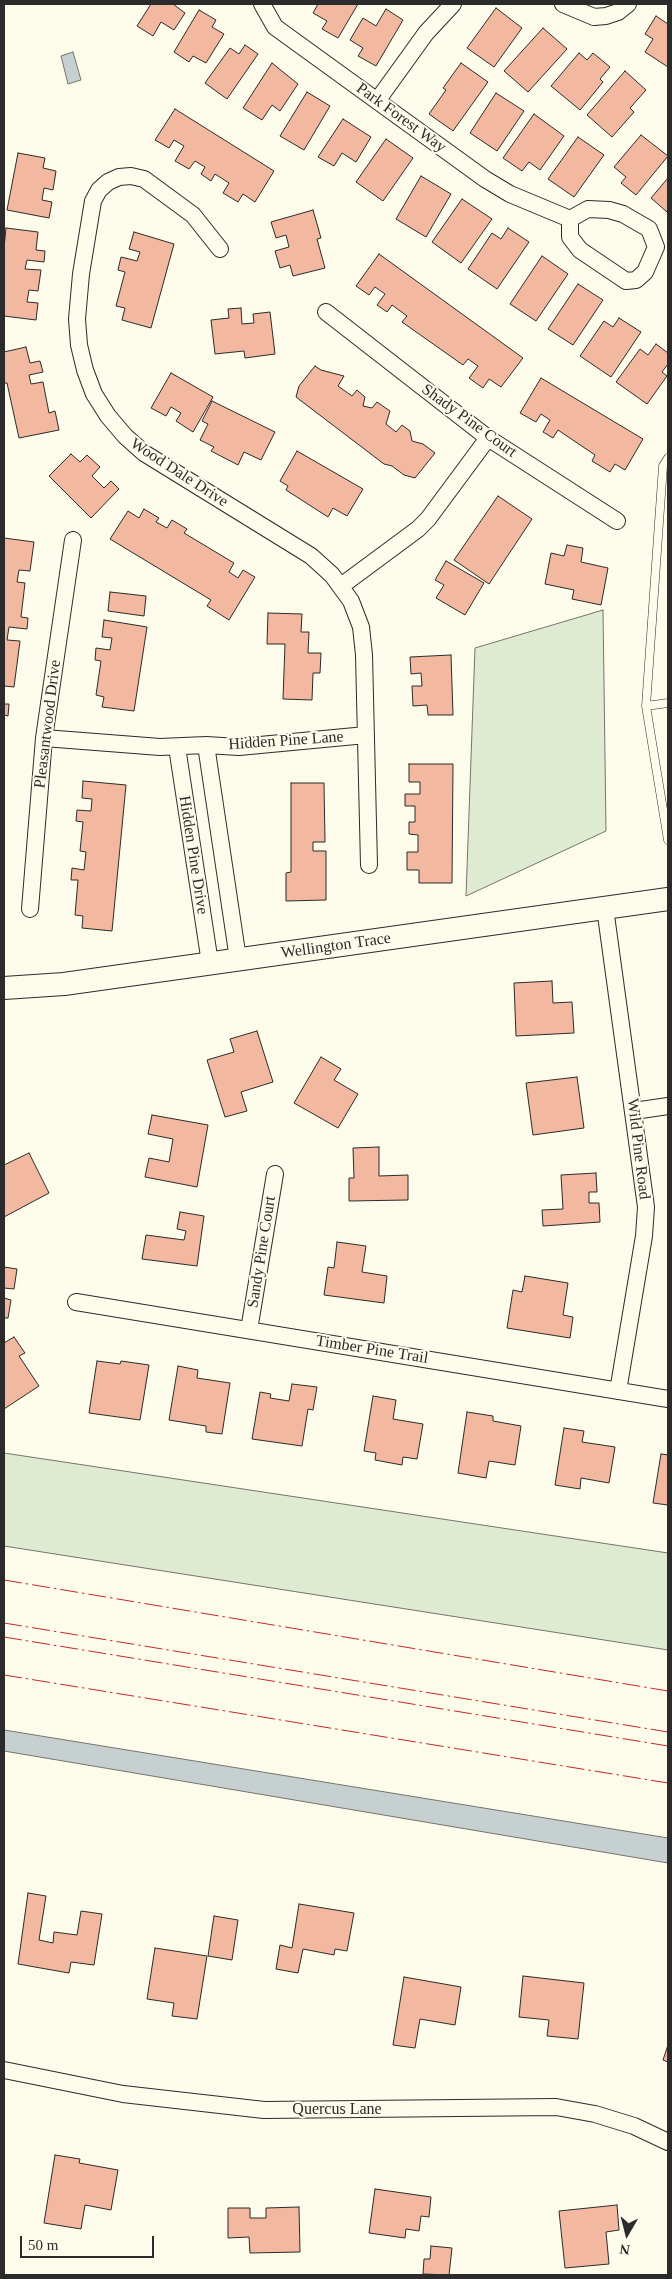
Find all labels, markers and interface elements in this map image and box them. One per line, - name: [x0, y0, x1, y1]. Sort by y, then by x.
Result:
- street label: Park Forest Way: [352, 79, 450, 157]
- street label: Shady Pine Court: [418, 380, 520, 462]
- street label: Wood Dale Drive: [127, 434, 231, 512]
- street label: Pleasantwood Drive: [31, 659, 65, 789]
- street label: Hidden Pine Lane: [228, 727, 344, 755]
- street label: Hidden Pine Drive: [174, 794, 212, 916]
- street label: Wellington Trace: [280, 929, 392, 963]
- street label: Wild Pine Road: [622, 1097, 654, 1201]
- street label: Sandy Pine Court: [244, 1195, 280, 1309]
- street label: Timber Pine Trail: [314, 1332, 430, 1368]
- street label: Quercus Lane: [292, 2100, 382, 2120]
- north arrow: [602, 2209, 652, 2259]
- scale bar: [22, 2226, 156, 2258]
- text: 50 m: [28, 2237, 58, 2253]
- text: N: [619, 2241, 631, 2257]

